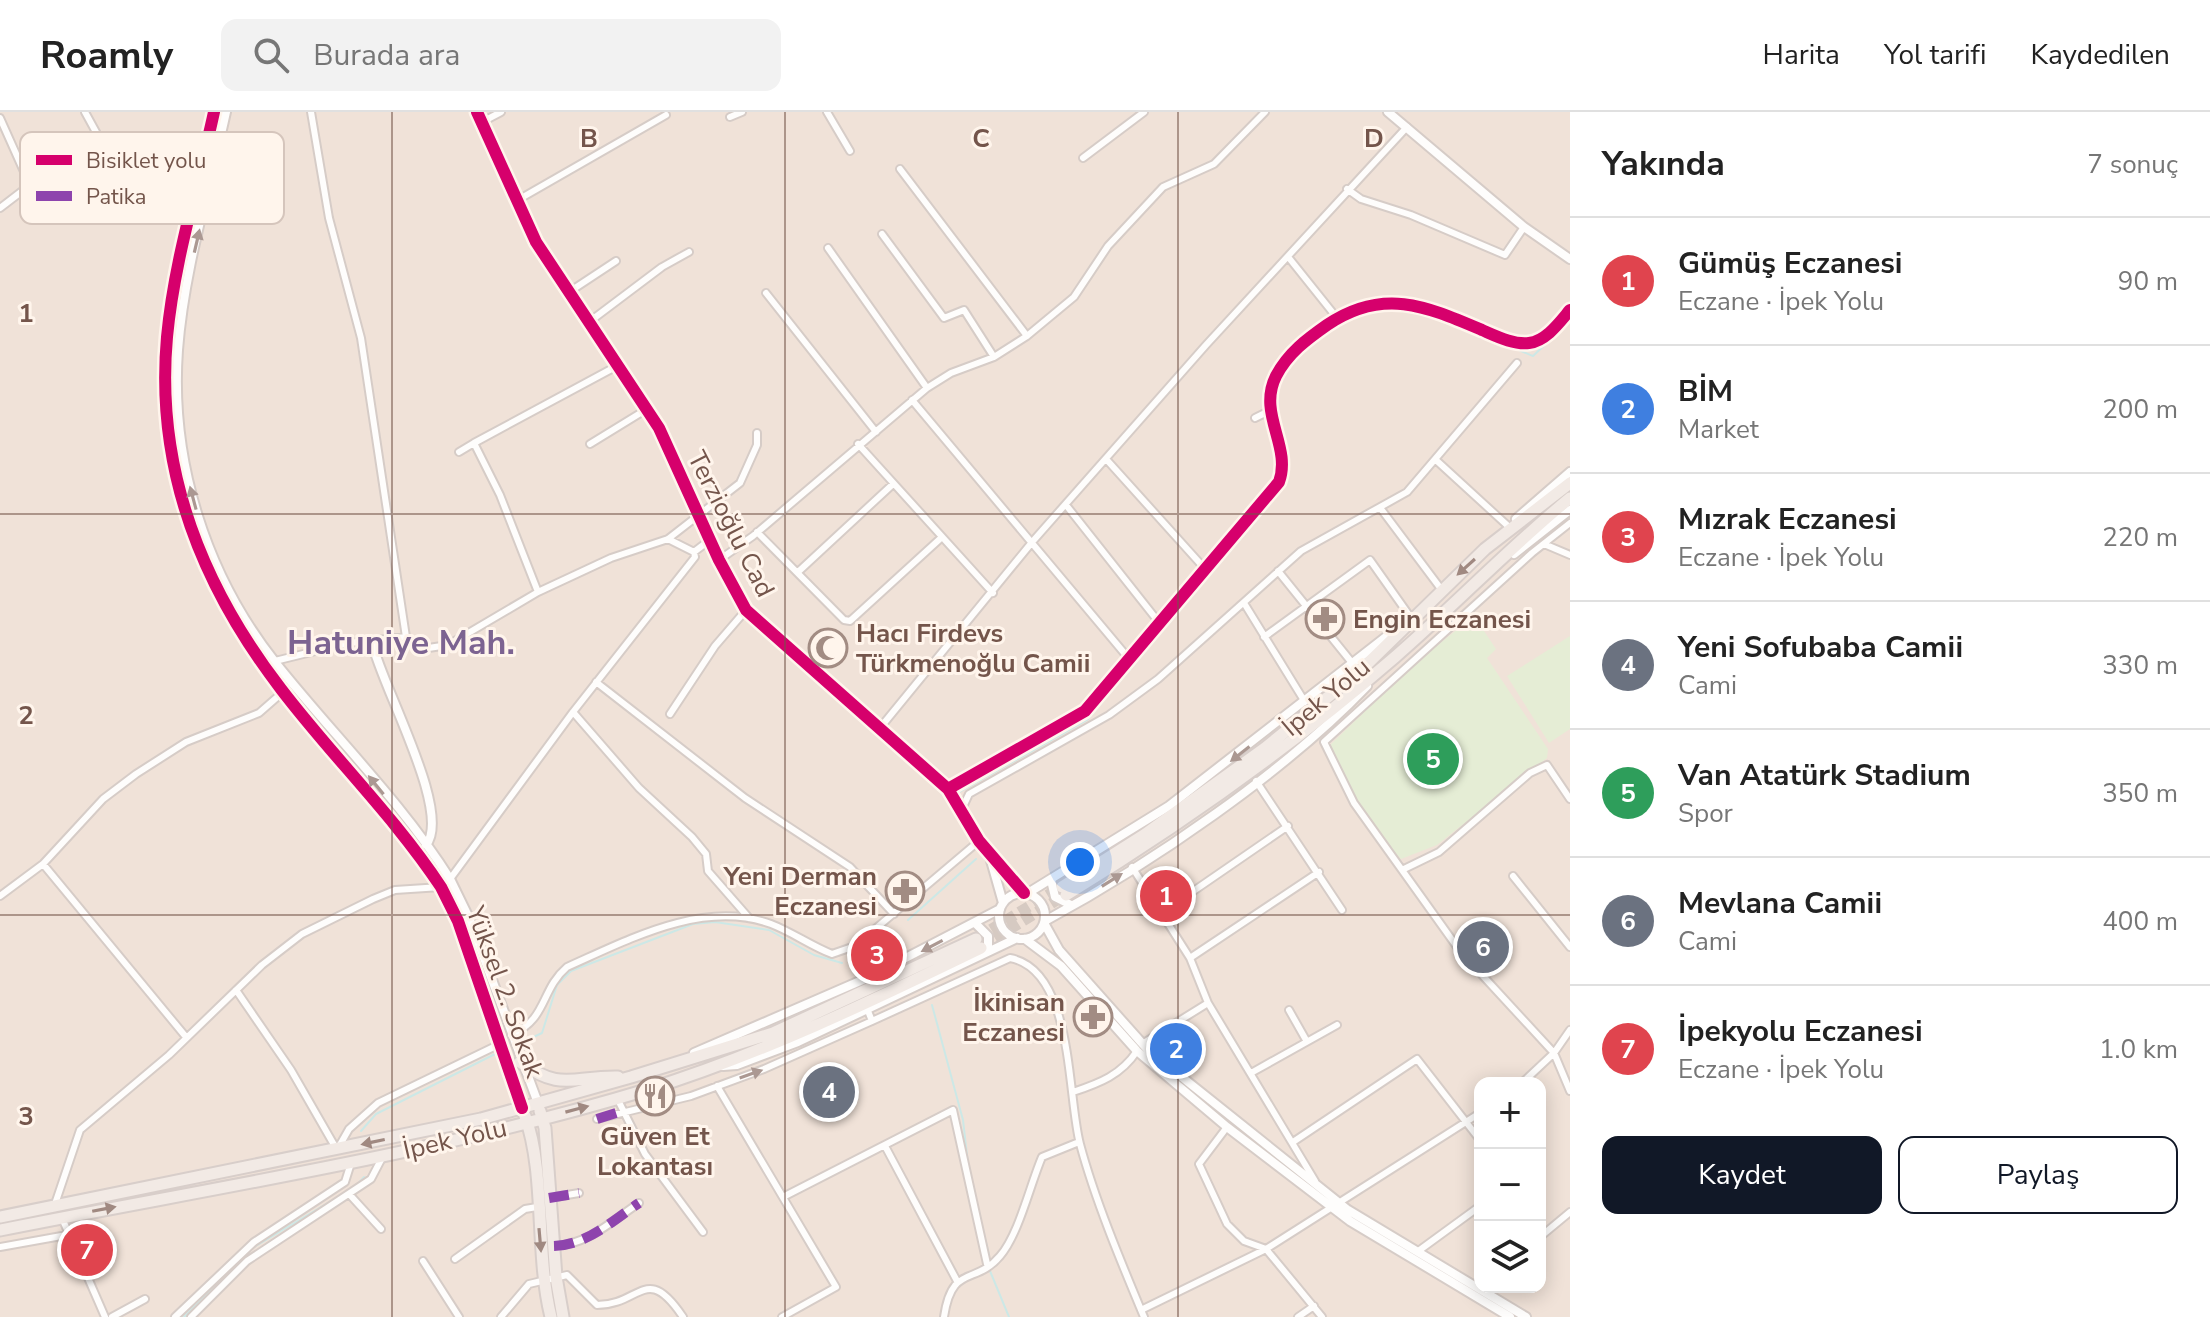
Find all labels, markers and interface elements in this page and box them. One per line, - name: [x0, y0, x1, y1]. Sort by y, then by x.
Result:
- search box: [221, 19, 781, 91]
- text: Roamly: [40, 30, 173, 81]
- icon: search: [249, 33, 293, 77]
- text: Burada ara: [313, 35, 460, 76]
- text: Harita: [1763, 36, 1840, 74]
- text: Yol tarifi: [1884, 36, 1986, 74]
- text: Kaydedilen: [2030, 36, 2170, 74]
- text: B: [580, 121, 598, 156]
- text: C: [972, 121, 990, 156]
- text: D: [1364, 121, 1384, 156]
- legend: [20, 132, 284, 224]
- text: Yakında: [1602, 141, 1725, 187]
- text: Bisiklet yolu: [86, 146, 206, 176]
- text: 7 sonuç: [2087, 147, 2178, 182]
- text: Patika: [86, 182, 146, 212]
- one-way arrow: [191, 228, 204, 253]
- text: Gümüş Eczanesi: [1678, 243, 1902, 284]
- text: 1: [1620, 264, 1636, 299]
- text: 90 m: [2118, 264, 2178, 299]
- text: Eczane · İpek Yolu: [1678, 284, 1884, 319]
- text: 1: [18, 296, 34, 331]
- text: BİM: [1678, 371, 1733, 412]
- text: 2: [1620, 392, 1636, 427]
- text: 200 m: [2102, 392, 2178, 427]
- text: Market: [1678, 412, 1759, 447]
- street label: Terzioğlu Cad: [679, 445, 783, 603]
- one-way arrow: [186, 485, 198, 510]
- text: Mızrak Eczanesi: [1678, 499, 1897, 540]
- text: 3: [1620, 520, 1636, 555]
- text: 220 m: [2102, 520, 2178, 555]
- text: Eczane · İpek Yolu: [1678, 540, 1884, 575]
- one-way arrow: [1456, 557, 1475, 575]
- pharmacy icon: Engin Eczanesi: [1304, 598, 1346, 640]
- place label: Engin Eczanesi: [1353, 602, 1531, 637]
- place label: Hacı Firdevs Türkmenoğlu Camii: [856, 616, 1090, 681]
- district label: Hatuniye Mah.: [287, 620, 515, 666]
- mosque icon: Hacı Firdevs Türkmenoğlu Camii: [807, 627, 849, 669]
- text: Yeni Sofubaba Camii: [1678, 627, 1963, 668]
- text: 4: [1620, 648, 1636, 683]
- text: 330 m: [2102, 648, 2178, 683]
- street label: İpek Yolu: [1274, 650, 1378, 744]
- text: Cami: [1678, 668, 1737, 703]
- text: 2: [18, 698, 34, 733]
- pin: 5: [1407, 729, 1459, 789]
- one-way arrow: [1230, 745, 1250, 761]
- text: Van Atatürk Stadium: [1678, 755, 1971, 796]
- one-way arrow: [368, 775, 385, 795]
- text: 5: [1620, 776, 1636, 811]
- text: 350 m: [2102, 776, 2178, 811]
- text: Spor: [1678, 796, 1733, 831]
- your location: [1060, 842, 1100, 882]
- place label: Yeni Derman Eczanesi: [723, 859, 877, 924]
- pin: 1: [1140, 866, 1192, 926]
- pharmacy icon: Yeni Derman Eczanesi: [884, 870, 926, 912]
- one-way arrow: [1100, 873, 1123, 888]
- text: Mevlana Camii: [1678, 883, 1882, 924]
- street label: Yüksel 2. Sokak: [457, 901, 553, 1083]
- text: 6: [1620, 904, 1636, 939]
- text: 400 m: [2102, 904, 2178, 939]
- pin: 6: [1457, 917, 1509, 977]
- text: Cami: [1678, 924, 1737, 959]
- pin: 3: [851, 925, 903, 985]
- one-way arrow: [920, 940, 943, 953]
- place label: İkinisan Eczanesi: [962, 985, 1065, 1050]
- pharmacy icon: İkinisan Eczanesi: [1072, 996, 1114, 1038]
- text: İpekyolu Eczanesi: [1678, 1011, 1923, 1052]
- pin: 2: [1150, 1019, 1202, 1079]
- text: 7: [1620, 1032, 1636, 1067]
- text: 1.0 km: [2099, 1032, 2178, 1067]
- text: Eczane · İpek Yolu: [1678, 1052, 1884, 1087]
- pin: 4: [803, 1062, 855, 1122]
- one-way arrow: [739, 1067, 763, 1080]
- restaurant icon: Güven Et Lokantası: [634, 1075, 676, 1117]
- map controls: [1474, 1077, 1546, 1293]
- button: +: [1474, 1077, 1546, 1149]
- text: 3: [18, 1099, 34, 1134]
- one-way arrow: [565, 1102, 590, 1114]
- street label: İpek Yolu: [400, 1110, 510, 1168]
- place label: Güven Et Lokantası: [597, 1119, 713, 1184]
- one-way arrow: [361, 1136, 386, 1149]
- button: Kaydet: [1602, 1136, 1882, 1214]
- button: Paylaş: [1898, 1136, 2178, 1214]
- button: −: [1474, 1149, 1546, 1221]
- one-way arrow: [92, 1203, 117, 1215]
- pin: 7: [61, 1220, 113, 1280]
- button: layers: [1474, 1221, 1546, 1293]
- one-way arrow: [533, 1228, 546, 1253]

